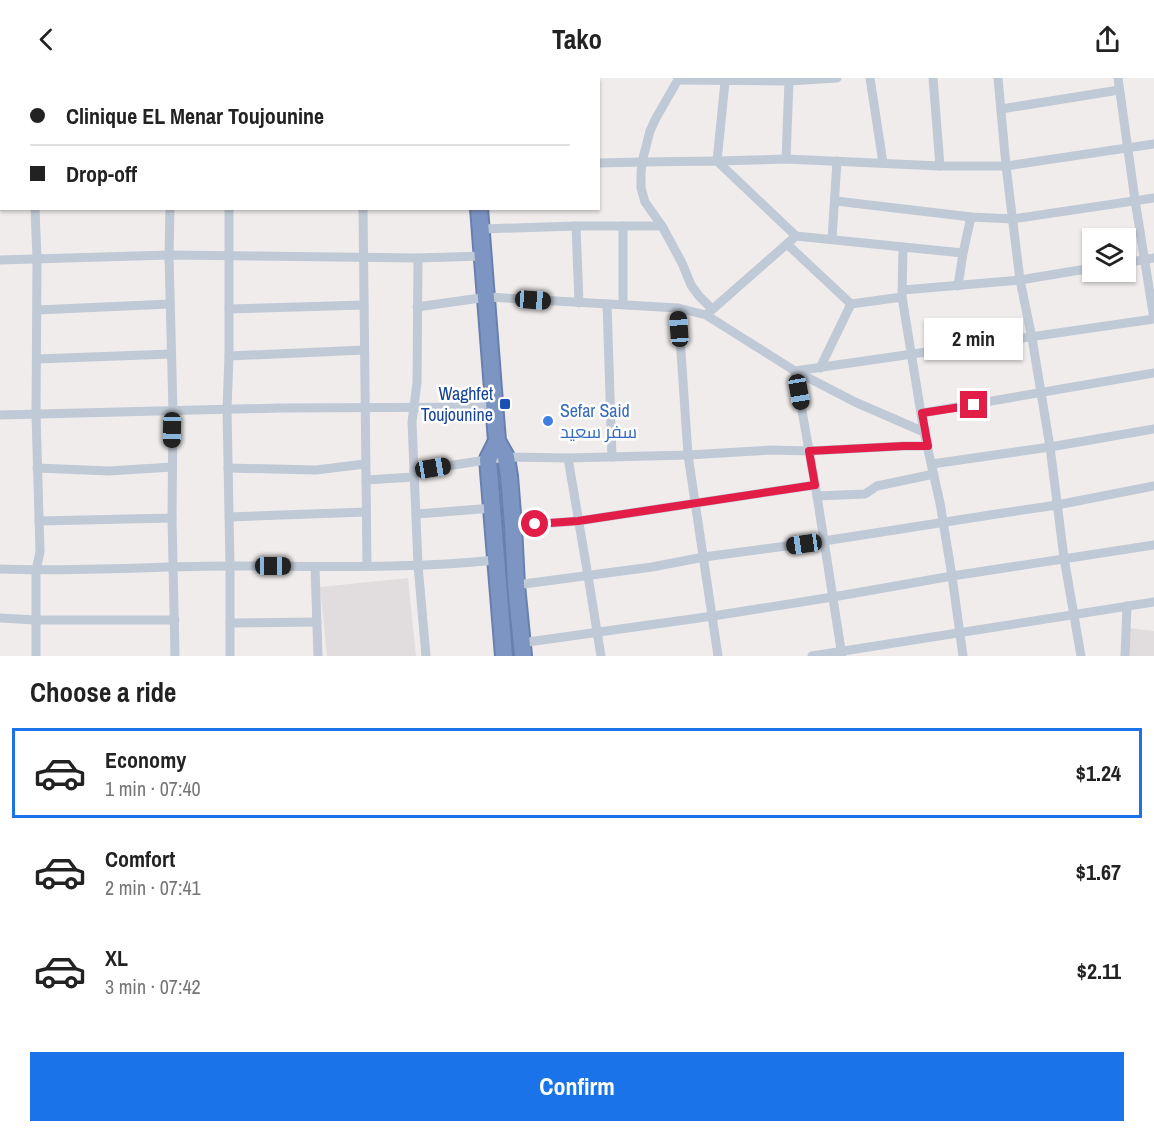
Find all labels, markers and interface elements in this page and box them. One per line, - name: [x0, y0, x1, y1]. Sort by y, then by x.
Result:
- text: Tako: [552, 21, 602, 57]
- icon: back: [30, 23, 63, 56]
- icon: share: [1091, 23, 1124, 56]
- text: Clinique EL Menar Toujounine: [66, 101, 324, 131]
- text: Drop-off: [66, 159, 137, 189]
- map controls: [1082, 228, 1136, 282]
- button: layers: [1082, 228, 1136, 282]
- car: [514, 290, 552, 310]
- car: [669, 310, 689, 348]
- callout: 2 min: [924, 318, 1024, 360]
- text: 2 min: [952, 325, 995, 352]
- car: [787, 373, 811, 411]
- place label: Waghfet Toujounine: [421, 381, 493, 427]
- route end: [960, 391, 987, 418]
- marker: Waghfet Toujounine: [498, 397, 512, 411]
- place label: Sefar Said سفر سعيد: [560, 398, 637, 444]
- car: [163, 412, 181, 448]
- marker: Sefar Said سفر سعيد: [541, 414, 555, 428]
- car: [414, 456, 452, 480]
- route start: [521, 510, 548, 537]
- car: [785, 533, 823, 555]
- car: [255, 557, 291, 575]
- text: Choose a ride: [30, 674, 176, 710]
- text: Economy: [105, 745, 186, 775]
- icon: car: [33, 746, 87, 800]
- text: $1.24: [1076, 758, 1121, 788]
- text: 1 min · 07:40: [105, 775, 201, 802]
- text: Comfort: [105, 844, 175, 874]
- icon: car: [33, 845, 87, 899]
- text: $1.67: [1076, 857, 1121, 887]
- text: 2 min · 07:41: [105, 874, 201, 901]
- text: XL: [105, 943, 128, 973]
- icon: car: [33, 944, 87, 998]
- text: $2.11: [1077, 956, 1121, 986]
- text: 3 min · 07:42: [105, 973, 201, 1000]
- button: Confirm: [30, 1052, 1124, 1121]

